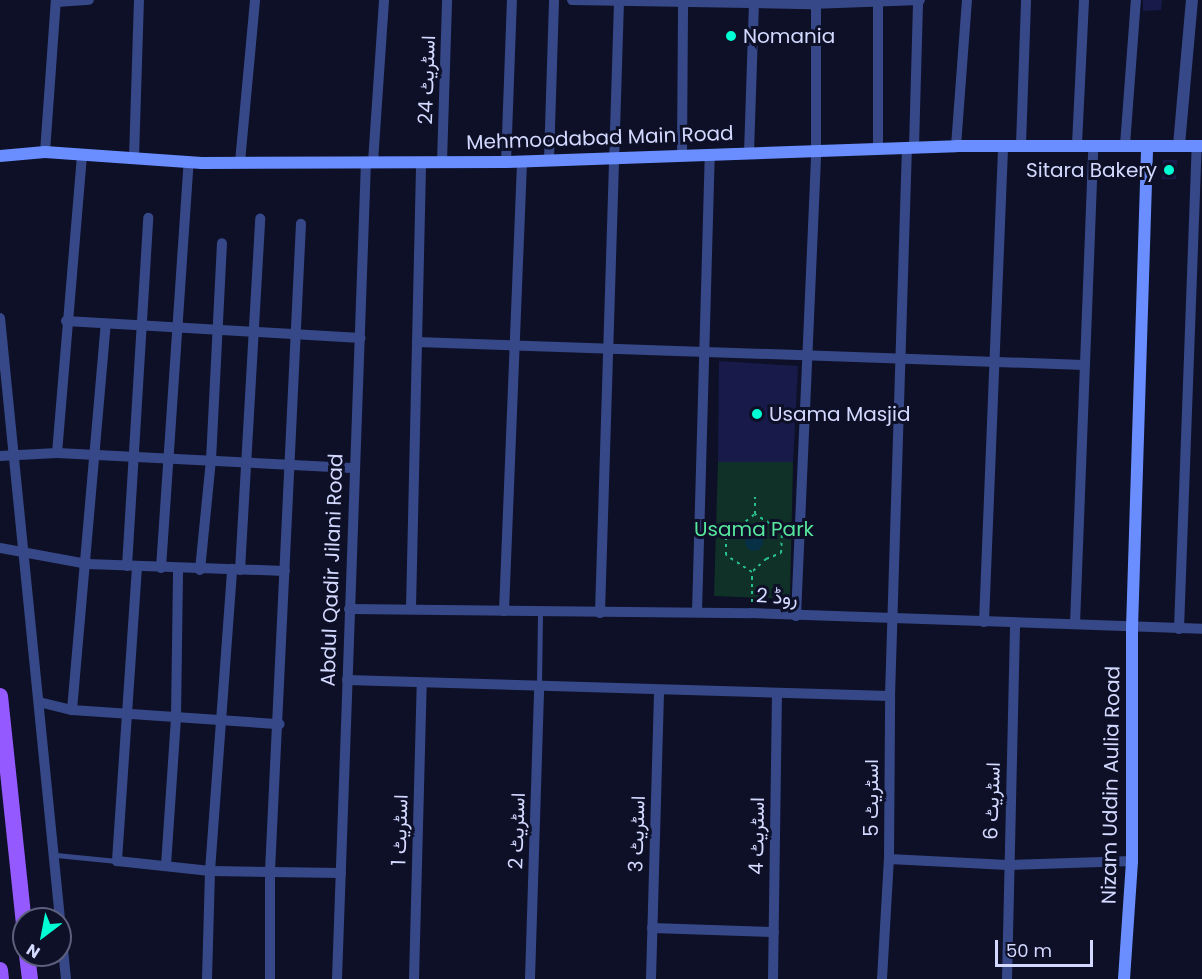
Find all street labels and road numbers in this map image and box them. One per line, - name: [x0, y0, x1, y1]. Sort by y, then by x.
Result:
- street label: اسٹریٹ 24: [413, 35, 441, 125]
- street label: Mehmoodabad Main Road: [466, 121, 734, 155]
- street label: Abdul Qadir Jilani Road: [316, 453, 348, 687]
- street label: روڈ 2: [755, 584, 799, 610]
- street label: Nizam Uddin Aulia Road: [1097, 666, 1125, 904]
- street label: اسٹریٹ 5: [859, 759, 883, 837]
- street label: اسٹریٹ 6: [979, 762, 1005, 840]
- street label: اسٹریٹ 2: [504, 792, 530, 870]
- street label: اسٹریٹ 1: [387, 794, 413, 866]
- street label: اسٹریٹ 3: [624, 795, 650, 873]
- street label: اسٹریٹ 4: [744, 797, 770, 875]

